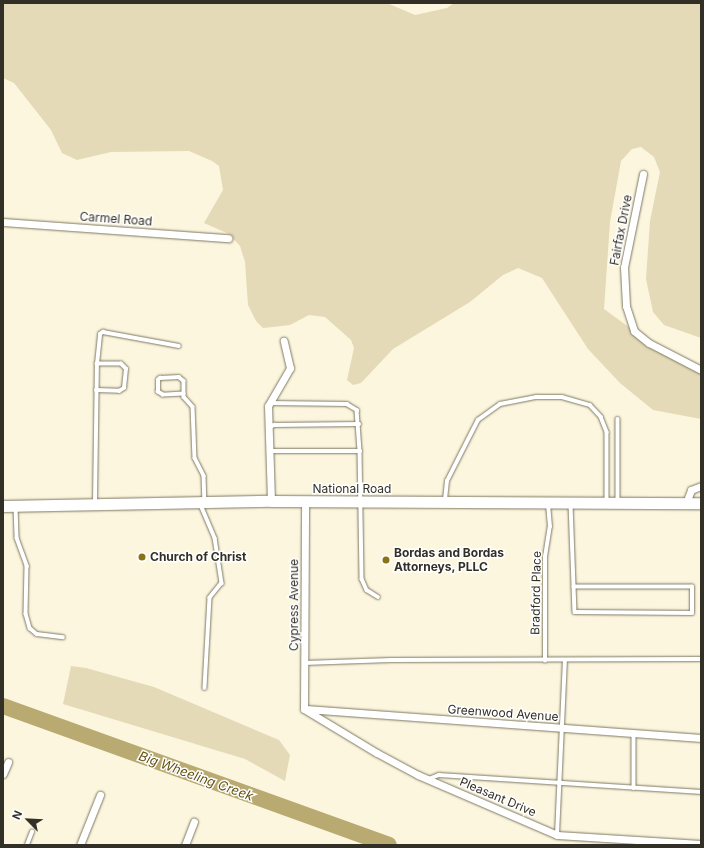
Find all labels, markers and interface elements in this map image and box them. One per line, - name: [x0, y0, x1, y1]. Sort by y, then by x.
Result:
- street label: Fairfax Drive: [607, 193, 635, 267]
- street label: Carmel Road: [79, 209, 153, 229]
- street label: National Road: [313, 482, 391, 496]
- place label: Bordas and Bordas Attorneys, PLLC: [394, 546, 504, 574]
- place label: Church of Christ: [150, 550, 246, 564]
- street label: Bradford Place: [528, 551, 544, 635]
- marker: Church of Christ: [137, 552, 147, 562]
- marker: Bordas and Bordas Attorneys, PLLC: [381, 555, 391, 565]
- street label: Cypress Avenue: [287, 559, 301, 651]
- street label: Greenwood Avenue: [447, 702, 559, 724]
- water label: Big Wheeling Creek: [137, 748, 255, 804]
- street label: Pleasant Drive: [458, 774, 538, 820]
- north arrow: [8, 800, 48, 840]
- text: N: [9, 808, 25, 822]

